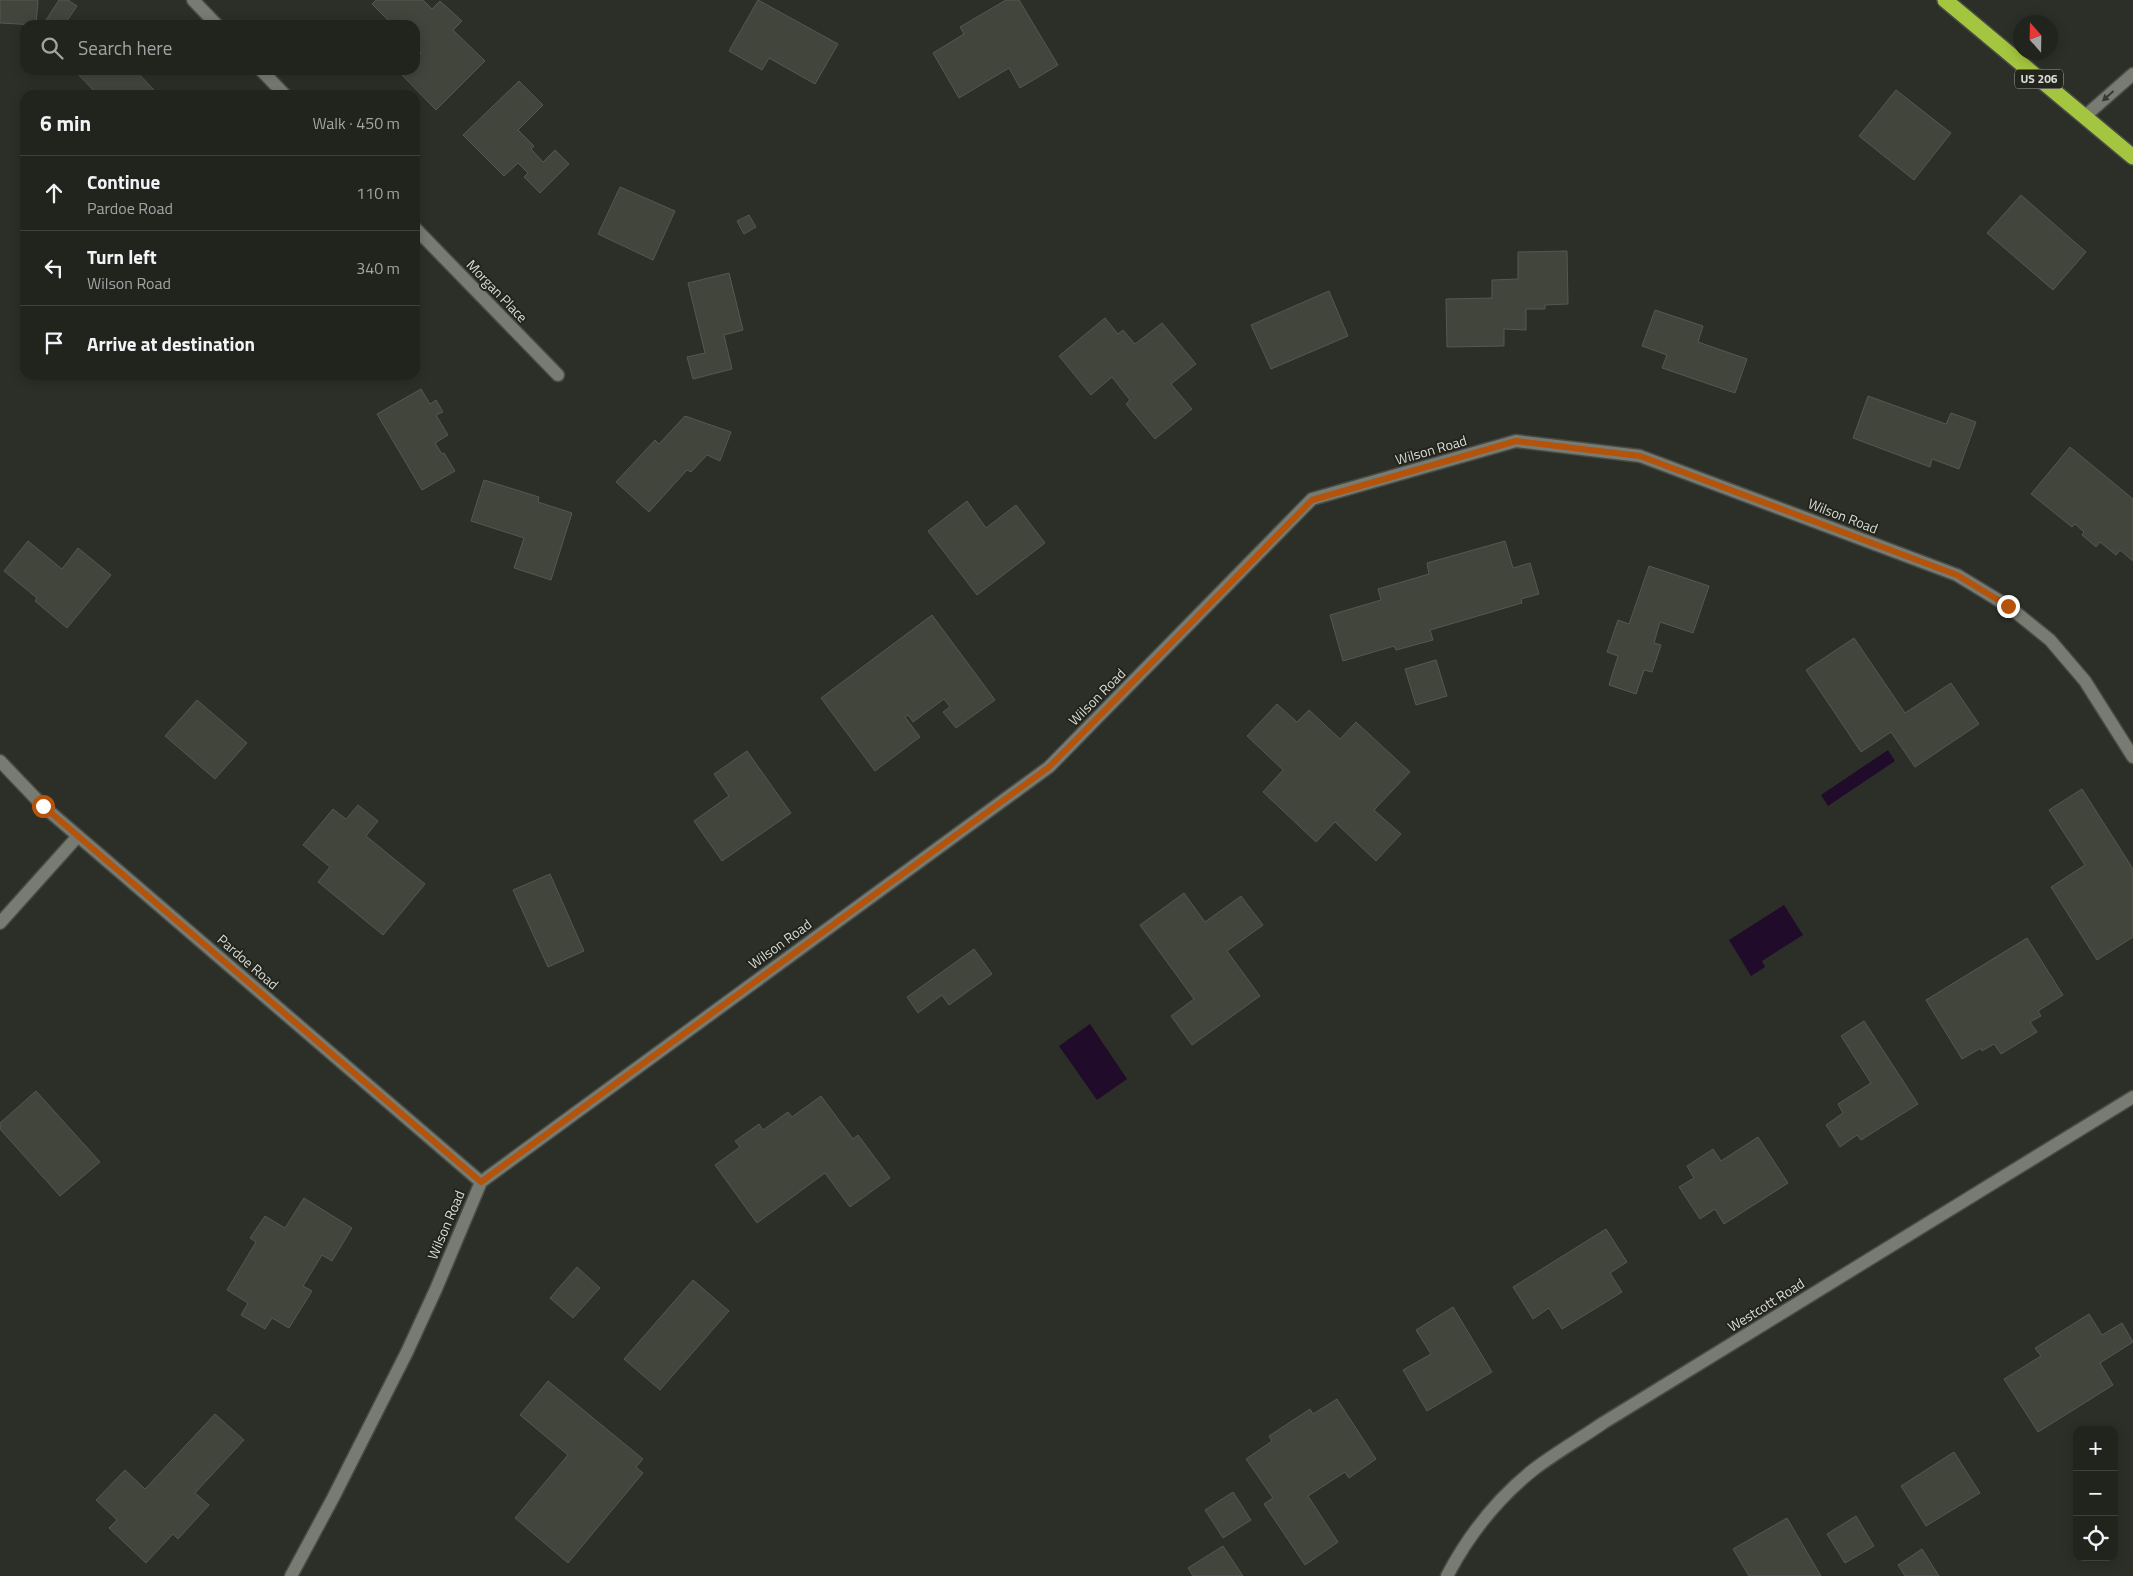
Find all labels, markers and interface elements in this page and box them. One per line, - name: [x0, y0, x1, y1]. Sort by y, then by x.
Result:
- north arrow: [2013, 15, 2058, 60]
- search box: [20, 20, 420, 75]
- text: Search here: [78, 33, 172, 62]
- icon: search: [38, 34, 66, 62]
- road number: US 206: [2015, 70, 2063, 88]
- one-way arrow: [2103, 90, 2115, 102]
- text: 6 min: [40, 107, 91, 139]
- text: Walk · 450 m: [312, 111, 400, 135]
- text: Continue: [87, 167, 160, 196]
- icon: ahead: [40, 179, 68, 207]
- text: 110 m: [356, 181, 400, 205]
- text: Pardoe Road: [87, 196, 173, 220]
- text: Turn left: [87, 242, 157, 271]
- icon: left: [40, 254, 68, 282]
- street label: Morgan Place: [462, 254, 533, 327]
- text: 340 m: [356, 256, 400, 280]
- text: Wilson Road: [87, 271, 171, 295]
- icon: arrive: [40, 329, 68, 357]
- text: Arrive at destination: [87, 329, 255, 358]
- street label: Wilson Road: [1393, 429, 1469, 470]
- street label: Wilson Road: [1805, 493, 1881, 539]
- route end: [1997, 595, 2020, 618]
- street label: Wilson Road: [1063, 663, 1130, 730]
- route start: [32, 795, 55, 818]
- street label: Wilson Road: [744, 913, 816, 974]
- street label: Pardoe Road: [213, 929, 284, 994]
- street label: Wilson Road: [422, 1187, 470, 1263]
- street label: Westcott Road: [1723, 1273, 1808, 1337]
- map controls: [2073, 1426, 2118, 1561]
- button: +: [2073, 1426, 2118, 1471]
- button: −: [2073, 1471, 2118, 1516]
- button: locate: [2073, 1516, 2118, 1561]

